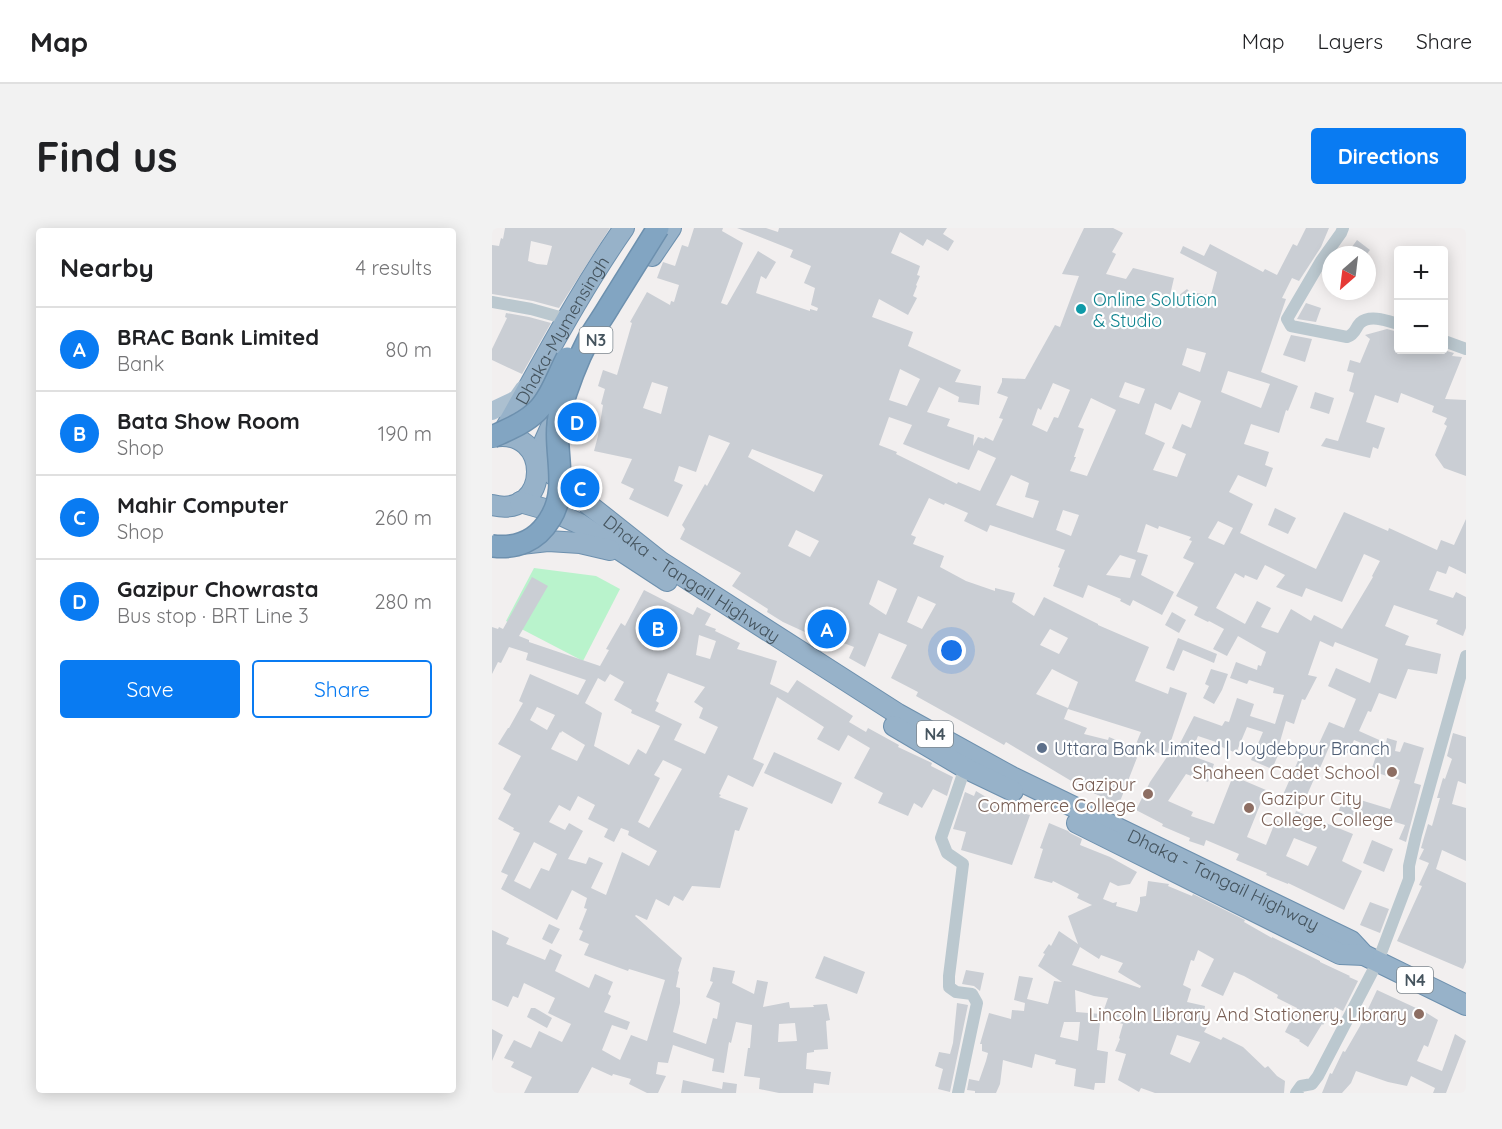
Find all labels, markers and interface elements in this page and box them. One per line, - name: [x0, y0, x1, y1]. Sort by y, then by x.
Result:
- text: Map: [30, 24, 88, 59]
- text: Map: [1242, 28, 1285, 54]
- text: Layers: [1318, 28, 1383, 54]
- text: Share: [1416, 28, 1472, 54]
- button: Directions: [1311, 128, 1466, 184]
- text: Find us: [36, 130, 178, 183]
- north arrow: [1322, 246, 1376, 300]
- map controls: [1394, 246, 1448, 354]
- button: +: [1394, 246, 1448, 300]
- text: Nearby: [60, 251, 154, 284]
- street label: Dhaka-Mymensingh: [510, 252, 614, 408]
- text: 4 results: [356, 255, 432, 280]
- place label: Online Solution & Studio: [1093, 288, 1217, 332]
- button: −: [1394, 300, 1448, 354]
- marker: Online Solution & Studio: [1074, 302, 1088, 316]
- text: BRAC Bank Limited: [117, 323, 319, 351]
- road number: N3: [580, 327, 612, 353]
- text: A: [73, 337, 86, 362]
- text: 80 m: [386, 337, 432, 362]
- text: Bank: [117, 351, 164, 376]
- pin: D: [558, 400, 596, 444]
- text: Bata Show Room: [117, 407, 300, 435]
- text: B: [73, 421, 86, 446]
- text: 190 m: [378, 421, 432, 446]
- text: Shop: [117, 435, 164, 460]
- pin: C: [560, 466, 599, 510]
- text: Mahir Computer: [117, 491, 289, 519]
- text: C: [73, 505, 86, 530]
- text: 260 m: [375, 505, 432, 530]
- street label: Dhaka - Tangail Highway: [599, 509, 785, 647]
- text: Shop: [117, 519, 164, 544]
- text: Gazipur Chowrasta: [117, 575, 319, 603]
- text: D: [72, 589, 87, 614]
- text: 280 m: [375, 589, 432, 614]
- text: Bus stop · BRT Line 3: [117, 603, 309, 628]
- pin: B: [638, 606, 678, 650]
- pin: A: [808, 606, 846, 652]
- your location: [937, 636, 966, 665]
- button: Save: [60, 660, 240, 718]
- button: Share: [252, 660, 432, 718]
- road number: N4: [917, 721, 953, 747]
- place label: Uttara Bank Limited | Joydebpur Branch: [1054, 737, 1390, 760]
- marker: Uttara Bank Limited | Joydebpur Branch: [1035, 741, 1049, 755]
- place label: Shaheen Cadet School: [1193, 761, 1380, 784]
- marker: Shaheen Cadet School: [1385, 765, 1399, 779]
- place label: Gazipur Commerce College: [978, 773, 1136, 817]
- marker: Gazipur Commerce College: [1141, 787, 1155, 801]
- place label: Gazipur City College, College: [1261, 787, 1393, 831]
- marker: Gazipur City College, College: [1242, 801, 1256, 815]
- street label: Dhaka - Tangail Highway: [1124, 823, 1323, 935]
- road number: N4: [1397, 967, 1433, 993]
- place label: Lincoln Library And Stationery, Library: [1088, 1003, 1407, 1026]
- marker: Lincoln Library And Stationery, Library: [1412, 1007, 1426, 1021]

